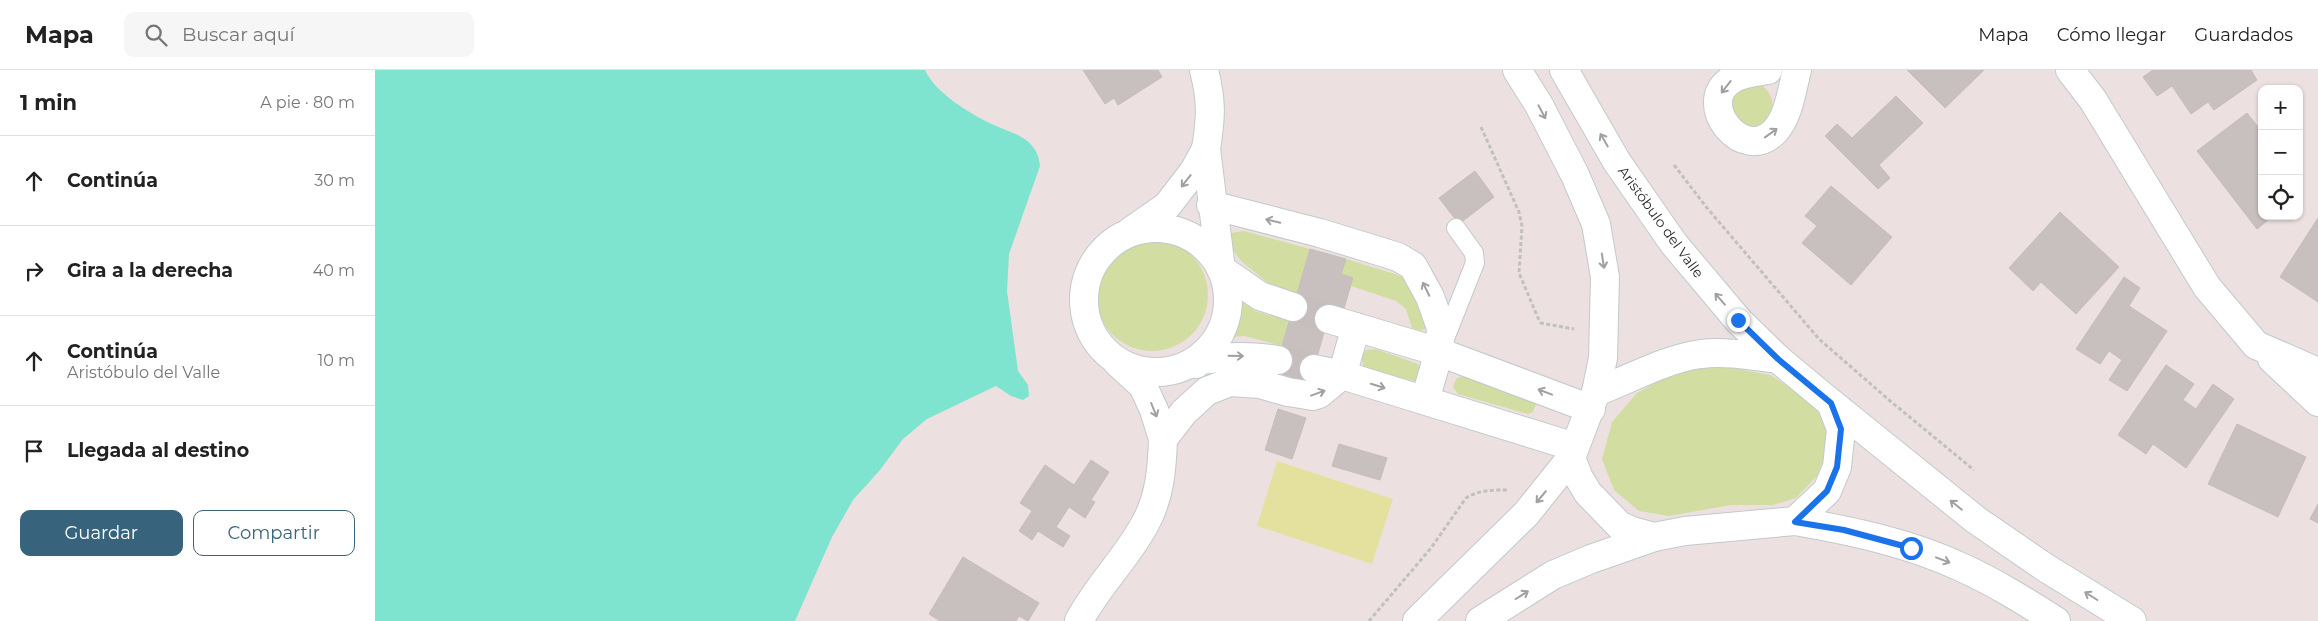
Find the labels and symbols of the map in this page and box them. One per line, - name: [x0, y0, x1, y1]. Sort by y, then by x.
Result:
- one-way arrow: [1721, 80, 1732, 93]
- one-way arrow: [1538, 104, 1547, 119]
- one-way arrow: [1764, 128, 1777, 139]
- one-way arrow: [1598, 133, 1608, 148]
- street label: Aristóbulo del Valle: [1614, 162, 1708, 282]
- one-way arrow: [1181, 174, 1191, 188]
- one-way arrow: [1265, 216, 1281, 225]
- one-way arrow: [1598, 253, 1608, 269]
- one-way arrow: [1421, 282, 1431, 297]
- one-way arrow: [1714, 293, 1726, 306]
- route end: [1727, 309, 1750, 332]
- one-way arrow: [1228, 351, 1244, 361]
- one-way arrow: [1369, 381, 1385, 391]
- one-way arrow: [1309, 387, 1325, 396]
- one-way arrow: [1538, 387, 1553, 396]
- one-way arrow: [1149, 402, 1159, 417]
- one-way arrow: [1536, 490, 1547, 503]
- one-way arrow: [1950, 499, 1963, 510]
- route start: [1900, 537, 1923, 560]
- one-way arrow: [1935, 556, 1950, 565]
- one-way arrow: [1514, 589, 1528, 599]
- one-way arrow: [2084, 590, 2098, 600]

